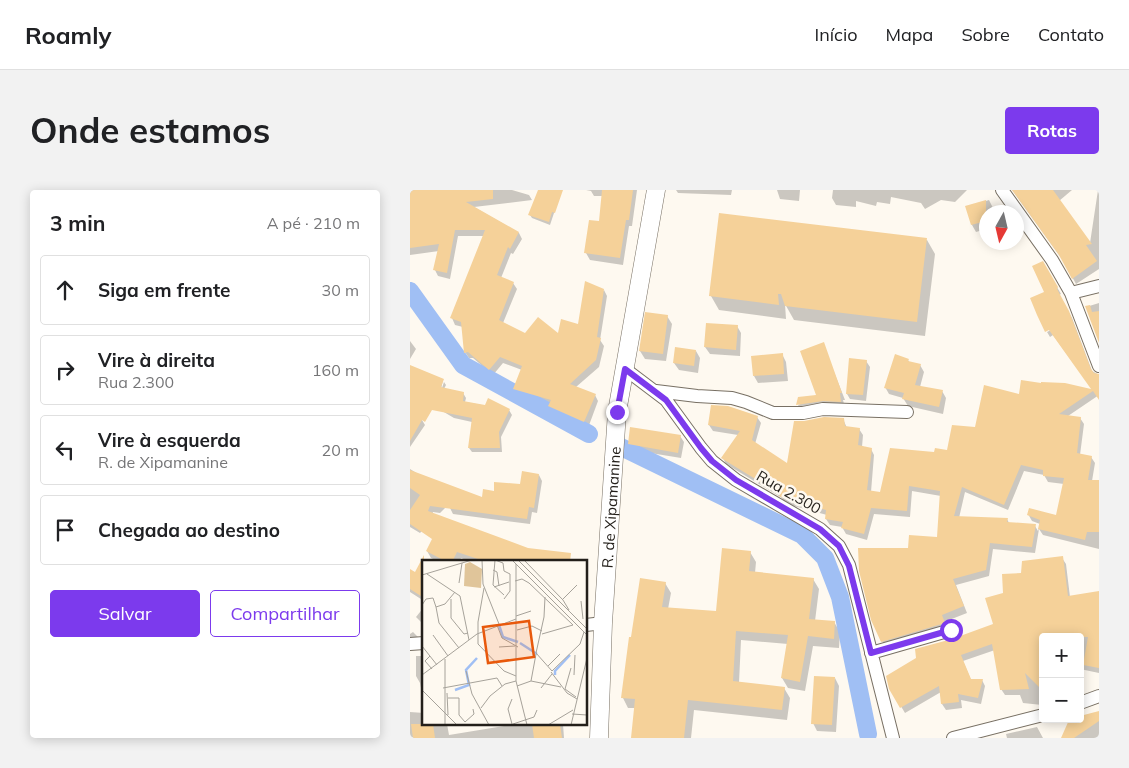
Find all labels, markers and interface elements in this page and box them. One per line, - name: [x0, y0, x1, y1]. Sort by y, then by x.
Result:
- text: Roamly: [25, 20, 112, 50]
- text: Início: [815, 23, 858, 46]
- text: Mapa: [886, 23, 933, 46]
- text: Sobre: [961, 23, 1010, 46]
- text: Contato: [1038, 23, 1104, 46]
- button: Rotas: [1005, 107, 1099, 154]
- text: Onde estamos: [30, 108, 270, 152]
- north arrow: [979, 205, 1024, 250]
- text: 3 min: [50, 210, 105, 236]
- text: A pé · 210 m: [267, 213, 360, 233]
- icon: ahead: [51, 276, 79, 304]
- text: Siga em frente: [98, 278, 230, 302]
- text: 30 m: [322, 280, 359, 300]
- text: Vire à direita: [98, 348, 215, 372]
- icon: right: [51, 356, 79, 384]
- text: 160 m: [312, 360, 359, 380]
- text: Rua 2.300: [98, 372, 174, 392]
- route end: [606, 401, 629, 424]
- text: Vire à esquerda: [98, 428, 241, 452]
- icon: left: [51, 436, 79, 464]
- text: 20 m: [322, 440, 359, 460]
- street label: R. de Xipamanine: [597, 446, 624, 569]
- text: R. de Xipamanine: [98, 452, 228, 472]
- street label: Rua 2.300: [753, 466, 825, 518]
- icon: arrive: [51, 516, 79, 544]
- text: Chegada ao destino: [98, 518, 280, 542]
- inset map: [422, 560, 588, 726]
- button: Salvar: [50, 590, 200, 637]
- button: Compartilhar: [210, 590, 360, 637]
- route start: [940, 619, 963, 642]
- map controls: [1039, 633, 1084, 723]
- button: +: [1039, 633, 1084, 678]
- button: −: [1039, 678, 1084, 723]

